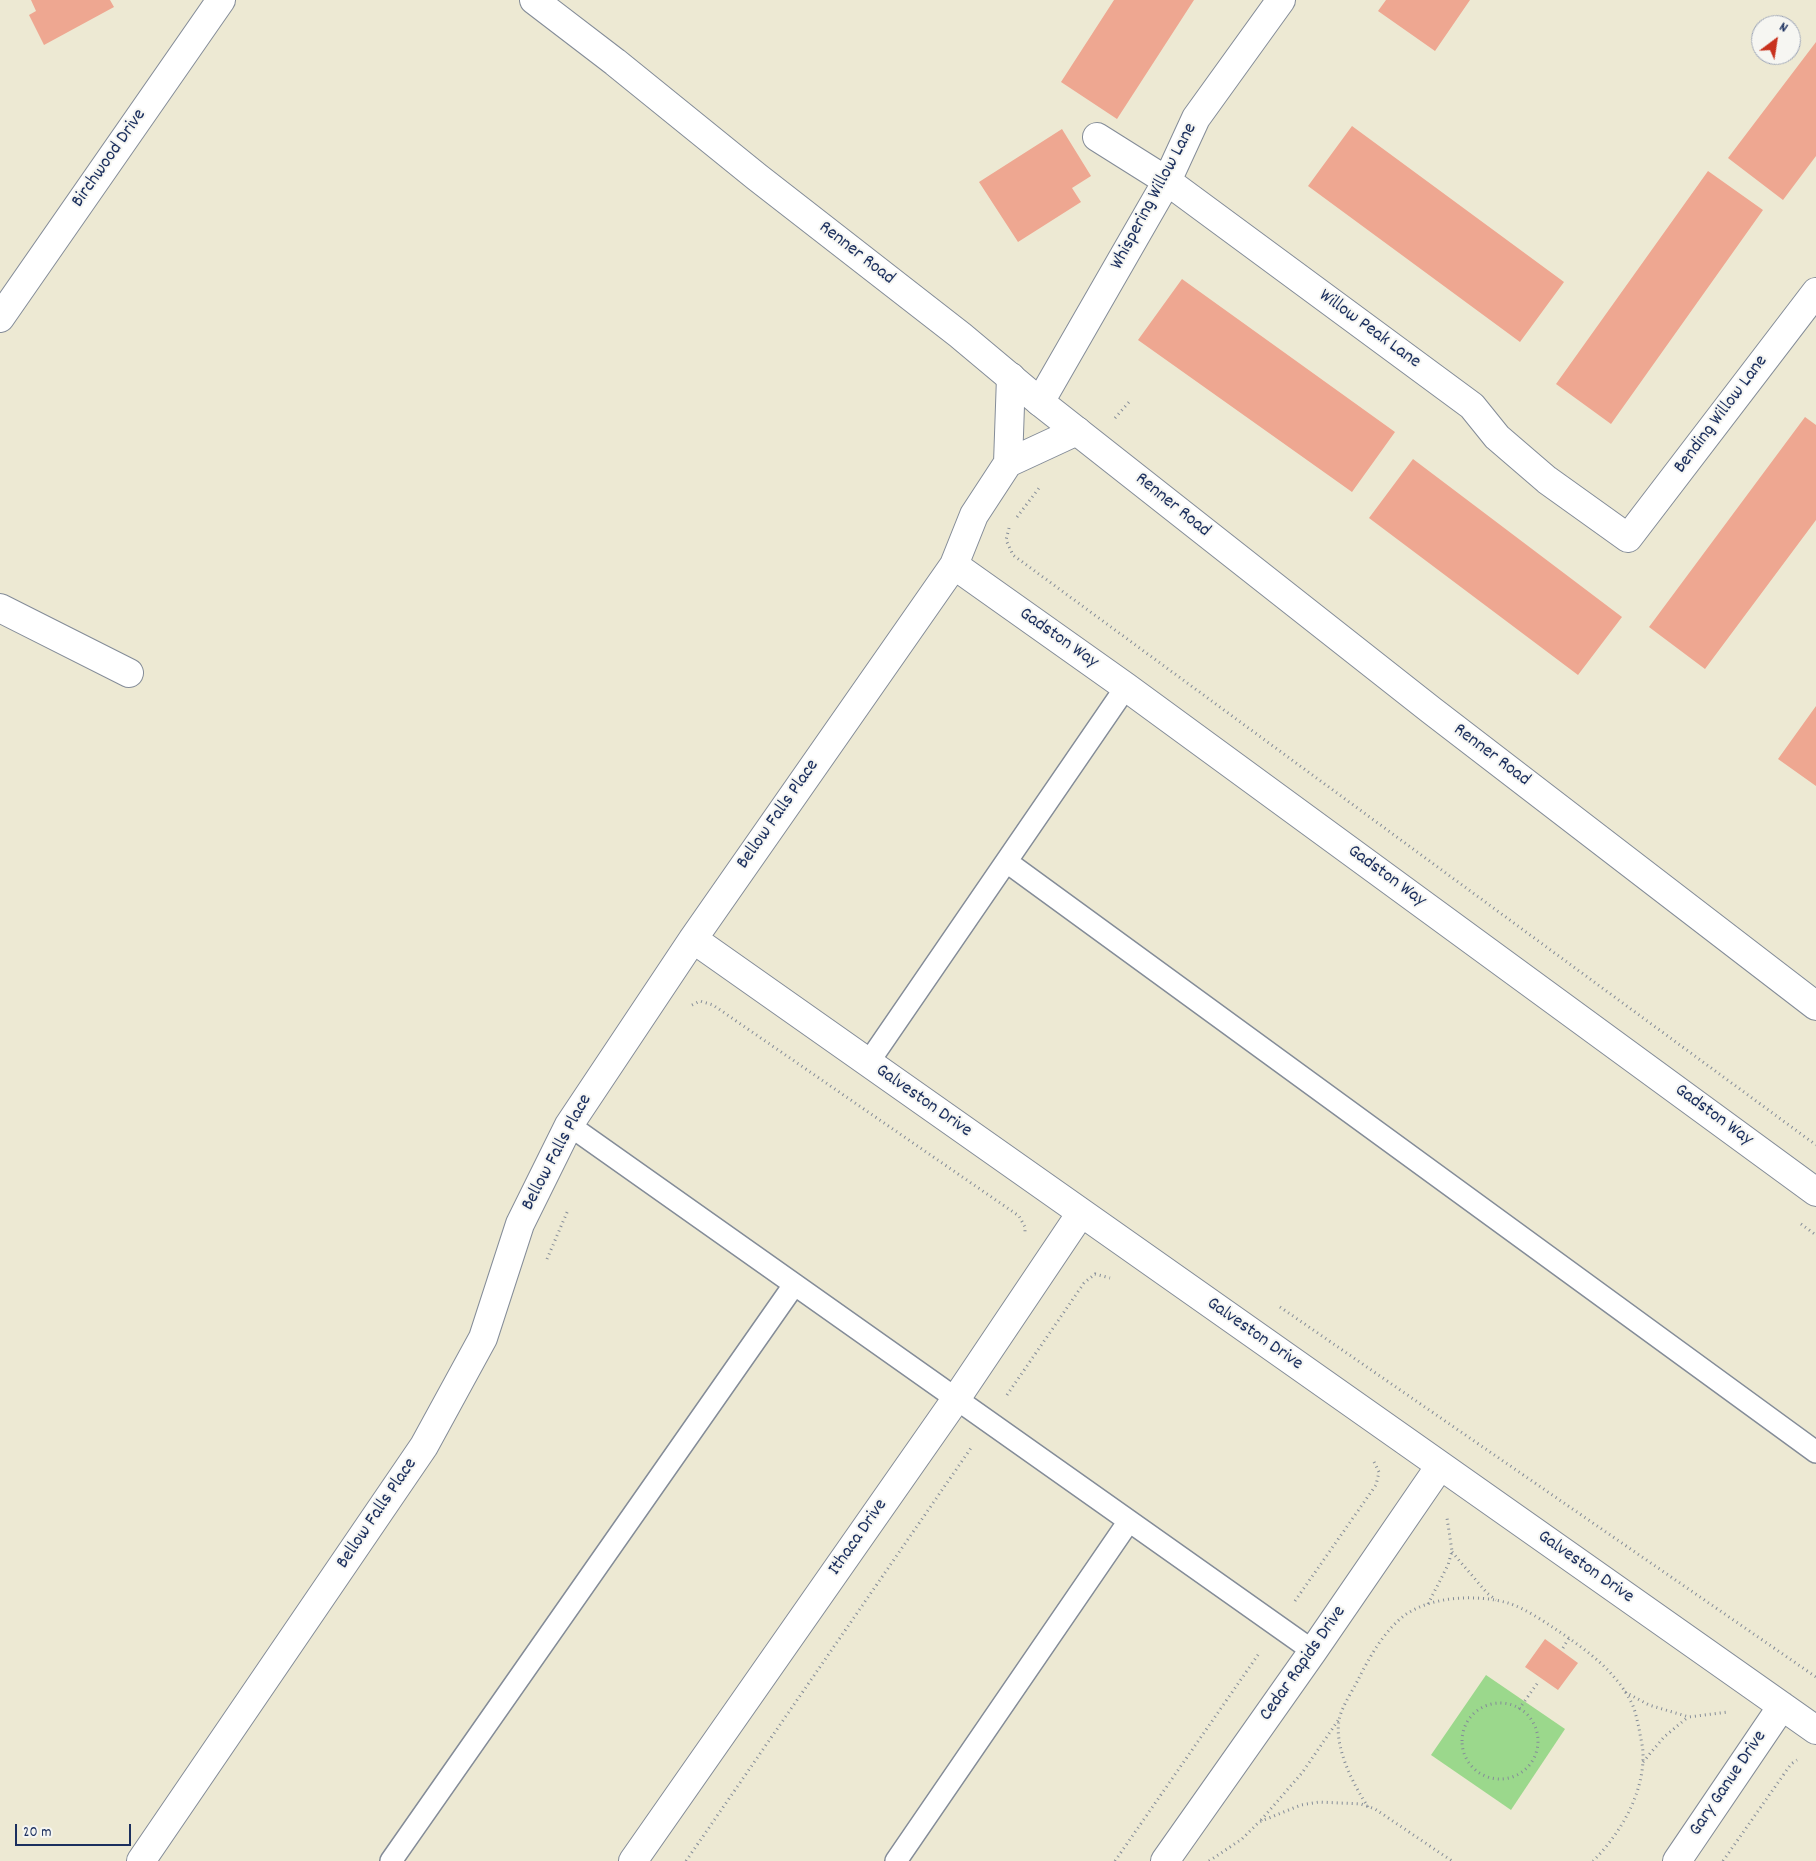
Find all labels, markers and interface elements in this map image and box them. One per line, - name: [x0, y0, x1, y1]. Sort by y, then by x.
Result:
- north arrow: [1751, 15, 1801, 65]
- text: N: [1775, 18, 1791, 38]
- street label: Birchwood Drive: [68, 105, 152, 213]
- street label: Whispering Willow Lane: [1107, 120, 1203, 274]
- street label: Renner Road: [813, 217, 899, 291]
- street label: Willow Peak Lane: [1314, 285, 1424, 375]
- street label: Bending Willow Lane: [1670, 351, 1774, 479]
- street label: Renner Road: [1130, 469, 1214, 543]
- street label: Gadston Way: [1014, 603, 1102, 675]
- street label: Renner Road: [1448, 720, 1534, 792]
- street label: Bellow Falls Place: [733, 756, 825, 874]
- street label: Gadston Way: [1342, 841, 1430, 913]
- street label: Galveston Drive: [870, 1060, 976, 1144]
- street label: Gadston Way: [1669, 1080, 1757, 1152]
- street label: Bellow Falls Place: [518, 1091, 598, 1215]
- street label: Galveston Drive: [1201, 1293, 1307, 1377]
- street label: Bellow Falls Place: [333, 1454, 423, 1574]
- street label: Ithaca Drive: [824, 1495, 894, 1581]
- street label: Galveston Drive: [1532, 1526, 1638, 1610]
- street label: Cedar Rapids Drive: [1256, 1602, 1352, 1726]
- street label: Gary Ganue Drive: [1685, 1727, 1773, 1841]
- scale bar: [18, 1814, 134, 1846]
- text: 20 m: [23, 1822, 51, 1844]

